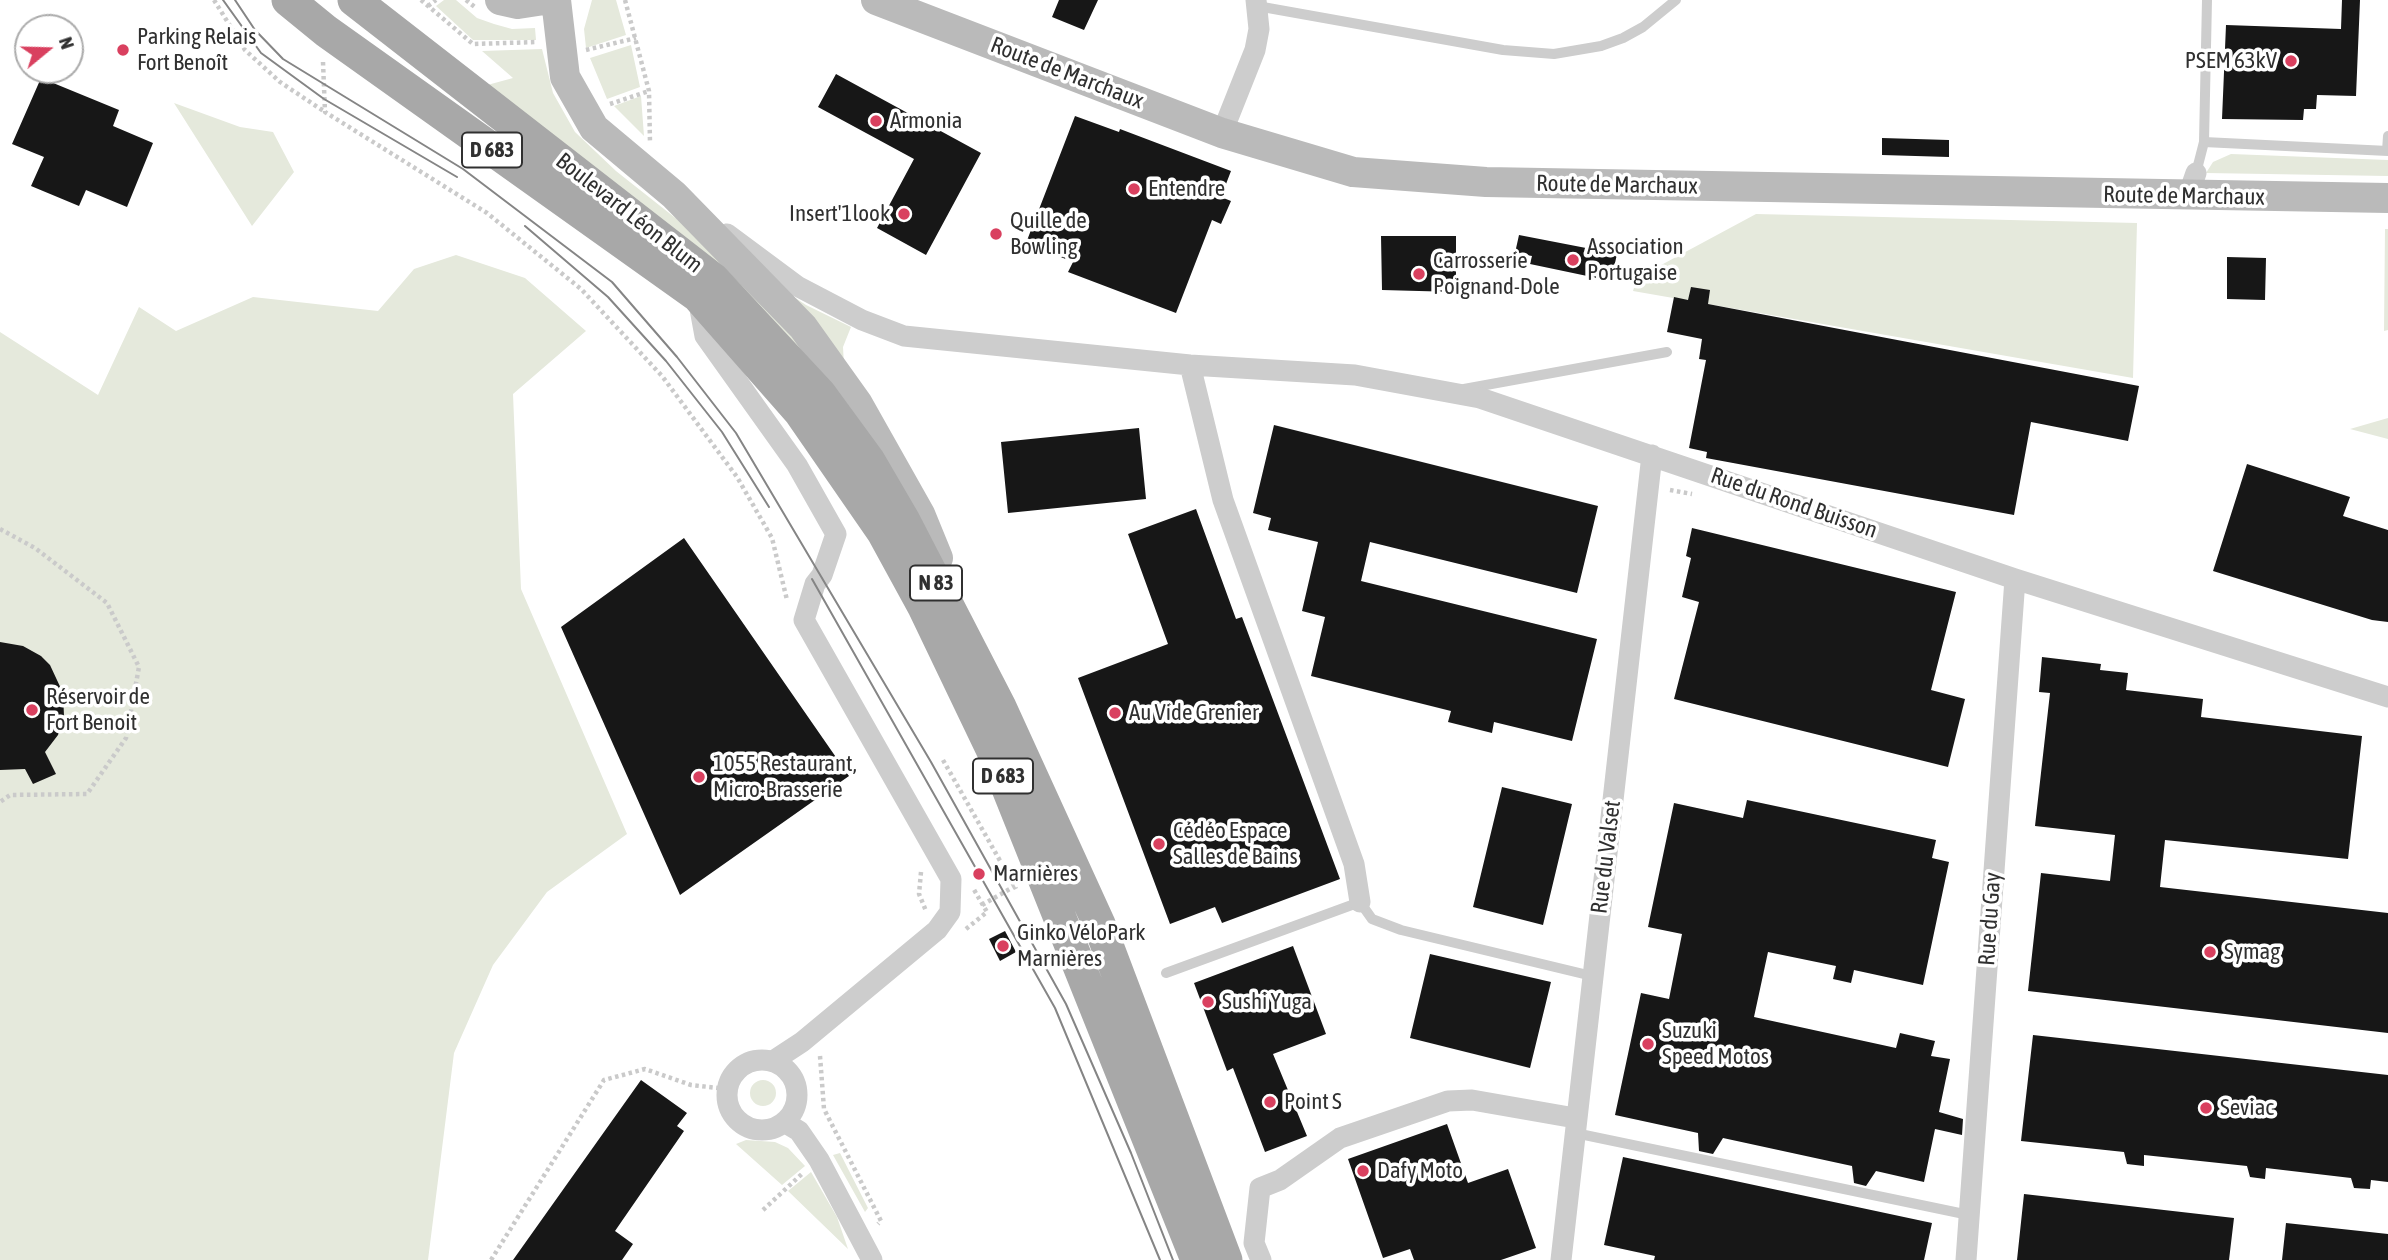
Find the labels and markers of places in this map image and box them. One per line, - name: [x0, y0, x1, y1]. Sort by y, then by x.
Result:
- place label: Parking Relais Fort Benoît: [137, 23, 256, 77]
- marker: Parking Relais Fort Benoît: [115, 42, 131, 58]
- place label: PSEM 63kV: [2185, 47, 2277, 75]
- marker: PSEM 63kV: [2283, 53, 2299, 69]
- place label: Armonia: [890, 107, 963, 135]
- marker: Armonia: [868, 113, 884, 129]
- place label: Entendre: [1148, 175, 1225, 203]
- marker: Entendre: [1126, 181, 1142, 197]
- place label: Insert'1look: [789, 200, 890, 228]
- marker: Insert'1look: [896, 206, 912, 222]
- place label: Quille de Bowling: [1010, 207, 1087, 261]
- marker: Quille de Bowling: [988, 226, 1004, 242]
- place label: Association Portugaise: [1587, 233, 1684, 287]
- place label: Carrosserie Poignand-Dole: [1433, 247, 1560, 301]
- marker: Association Portugaise: [1565, 252, 1581, 268]
- marker: Carrosserie Poignand-Dole: [1411, 266, 1427, 282]
- place label: Réservoir de Fort Benoit: [46, 683, 150, 737]
- place label: Au Vide Grenier: [1129, 699, 1259, 727]
- marker: Réservoir de Fort Benoit: [24, 702, 40, 718]
- marker: Au Vide Grenier: [1107, 705, 1123, 721]
- place label: 1055 Restaurant, Micro-Brasserie: [713, 750, 857, 804]
- marker: 1055 Restaurant, Micro-Brasserie: [691, 769, 707, 785]
- place label: Cédéo Espace Salles de Bains: [1173, 817, 1298, 871]
- marker: Cédéo Espace Salles de Bains: [1151, 836, 1167, 852]
- place label: Marnières: [993, 860, 1078, 888]
- marker: Marnières: [971, 866, 987, 882]
- place label: Ginko VéloPark Marnières: [1017, 919, 1145, 973]
- marker: Ginko VéloPark Marnières: [995, 938, 1011, 954]
- place label: Symag: [2224, 938, 2280, 966]
- marker: Symag: [2202, 944, 2218, 960]
- place label: Sushi Yuga: [1222, 988, 1312, 1016]
- marker: Sushi Yuga: [1200, 994, 1216, 1010]
- place label: Suzuki Speed Motos: [1662, 1017, 1769, 1071]
- marker: Suzuki Speed Motos: [1640, 1036, 1656, 1052]
- place label: Point S: [1284, 1088, 1342, 1116]
- marker: Point S: [1262, 1094, 1278, 1110]
- place label: Seviac: [2220, 1094, 2274, 1122]
- marker: Seviac: [2198, 1100, 2214, 1116]
- place label: Dafy Moto: [1377, 1157, 1463, 1185]
- marker: Dafy Moto: [1355, 1163, 1371, 1179]

